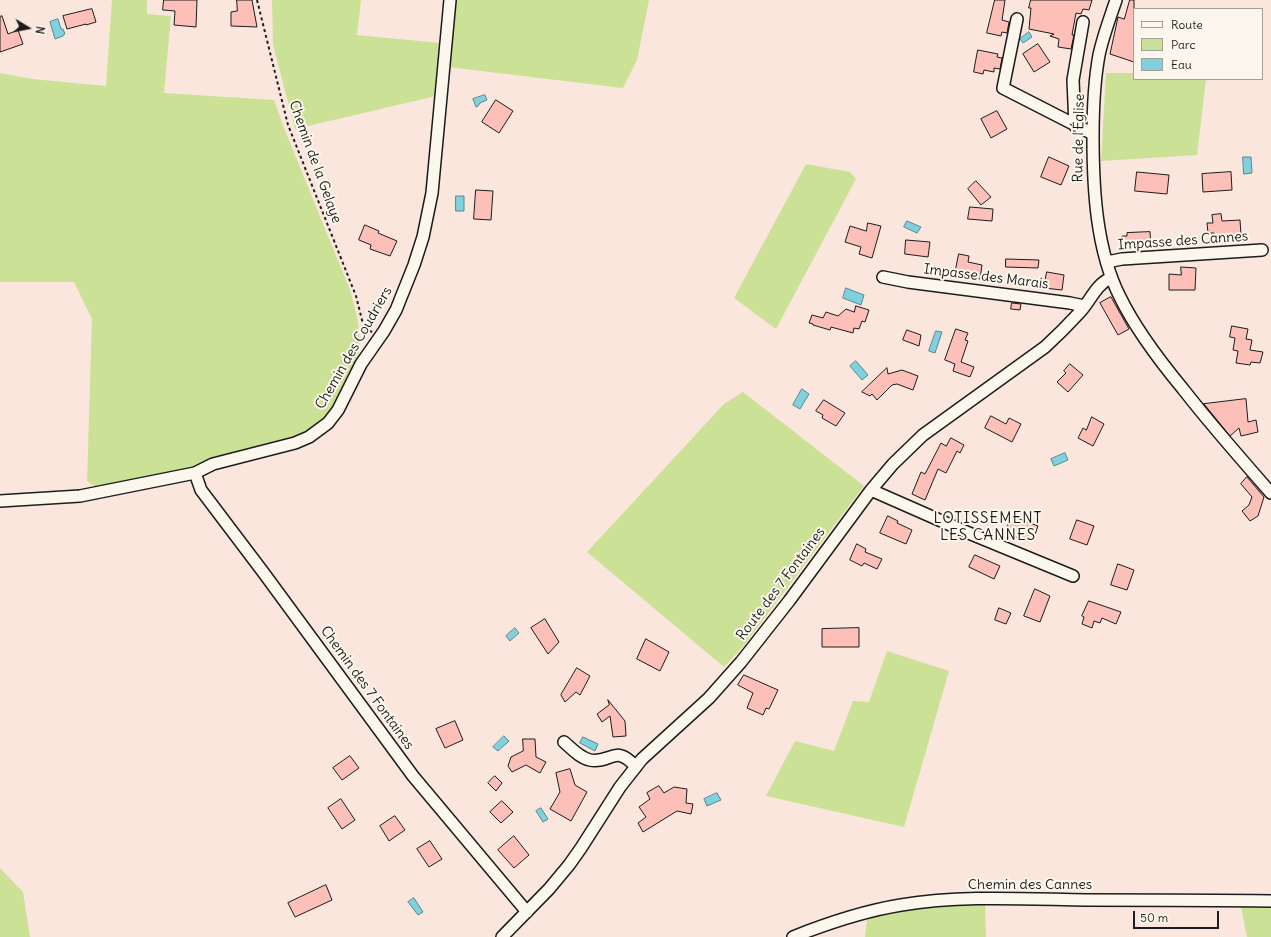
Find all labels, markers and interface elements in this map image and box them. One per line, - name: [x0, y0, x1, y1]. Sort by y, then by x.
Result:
- north arrow: [8, 8, 48, 48]
- legend: [1133, 8, 1263, 80]
- text: Route: [1171, 17, 1203, 32]
- text: N: [32, 25, 47, 35]
- text: Parc: [1171, 37, 1196, 52]
- text: Eau: [1171, 57, 1192, 72]
- street label: Rue de l'Église: [1070, 94, 1088, 182]
- street label: Chemin de la Gelaye: [285, 98, 345, 226]
- street label: Impasse des Cannes: [1117, 228, 1249, 254]
- street label: Impasse des Marais: [923, 261, 1049, 293]
- street label: Chemin des Coudriers: [312, 284, 396, 412]
- district label: LOTISSEMENT LES CANNES: [934, 510, 1042, 545]
- street label: Route des 7 Fontaines: [733, 524, 829, 644]
- street label: Chemin des 7 Fontaines: [317, 623, 417, 753]
- street label: Chemin des Cannes: [968, 877, 1092, 893]
- scale bar: [1135, 903, 1221, 929]
- text: 50 m: [1140, 910, 1168, 925]

